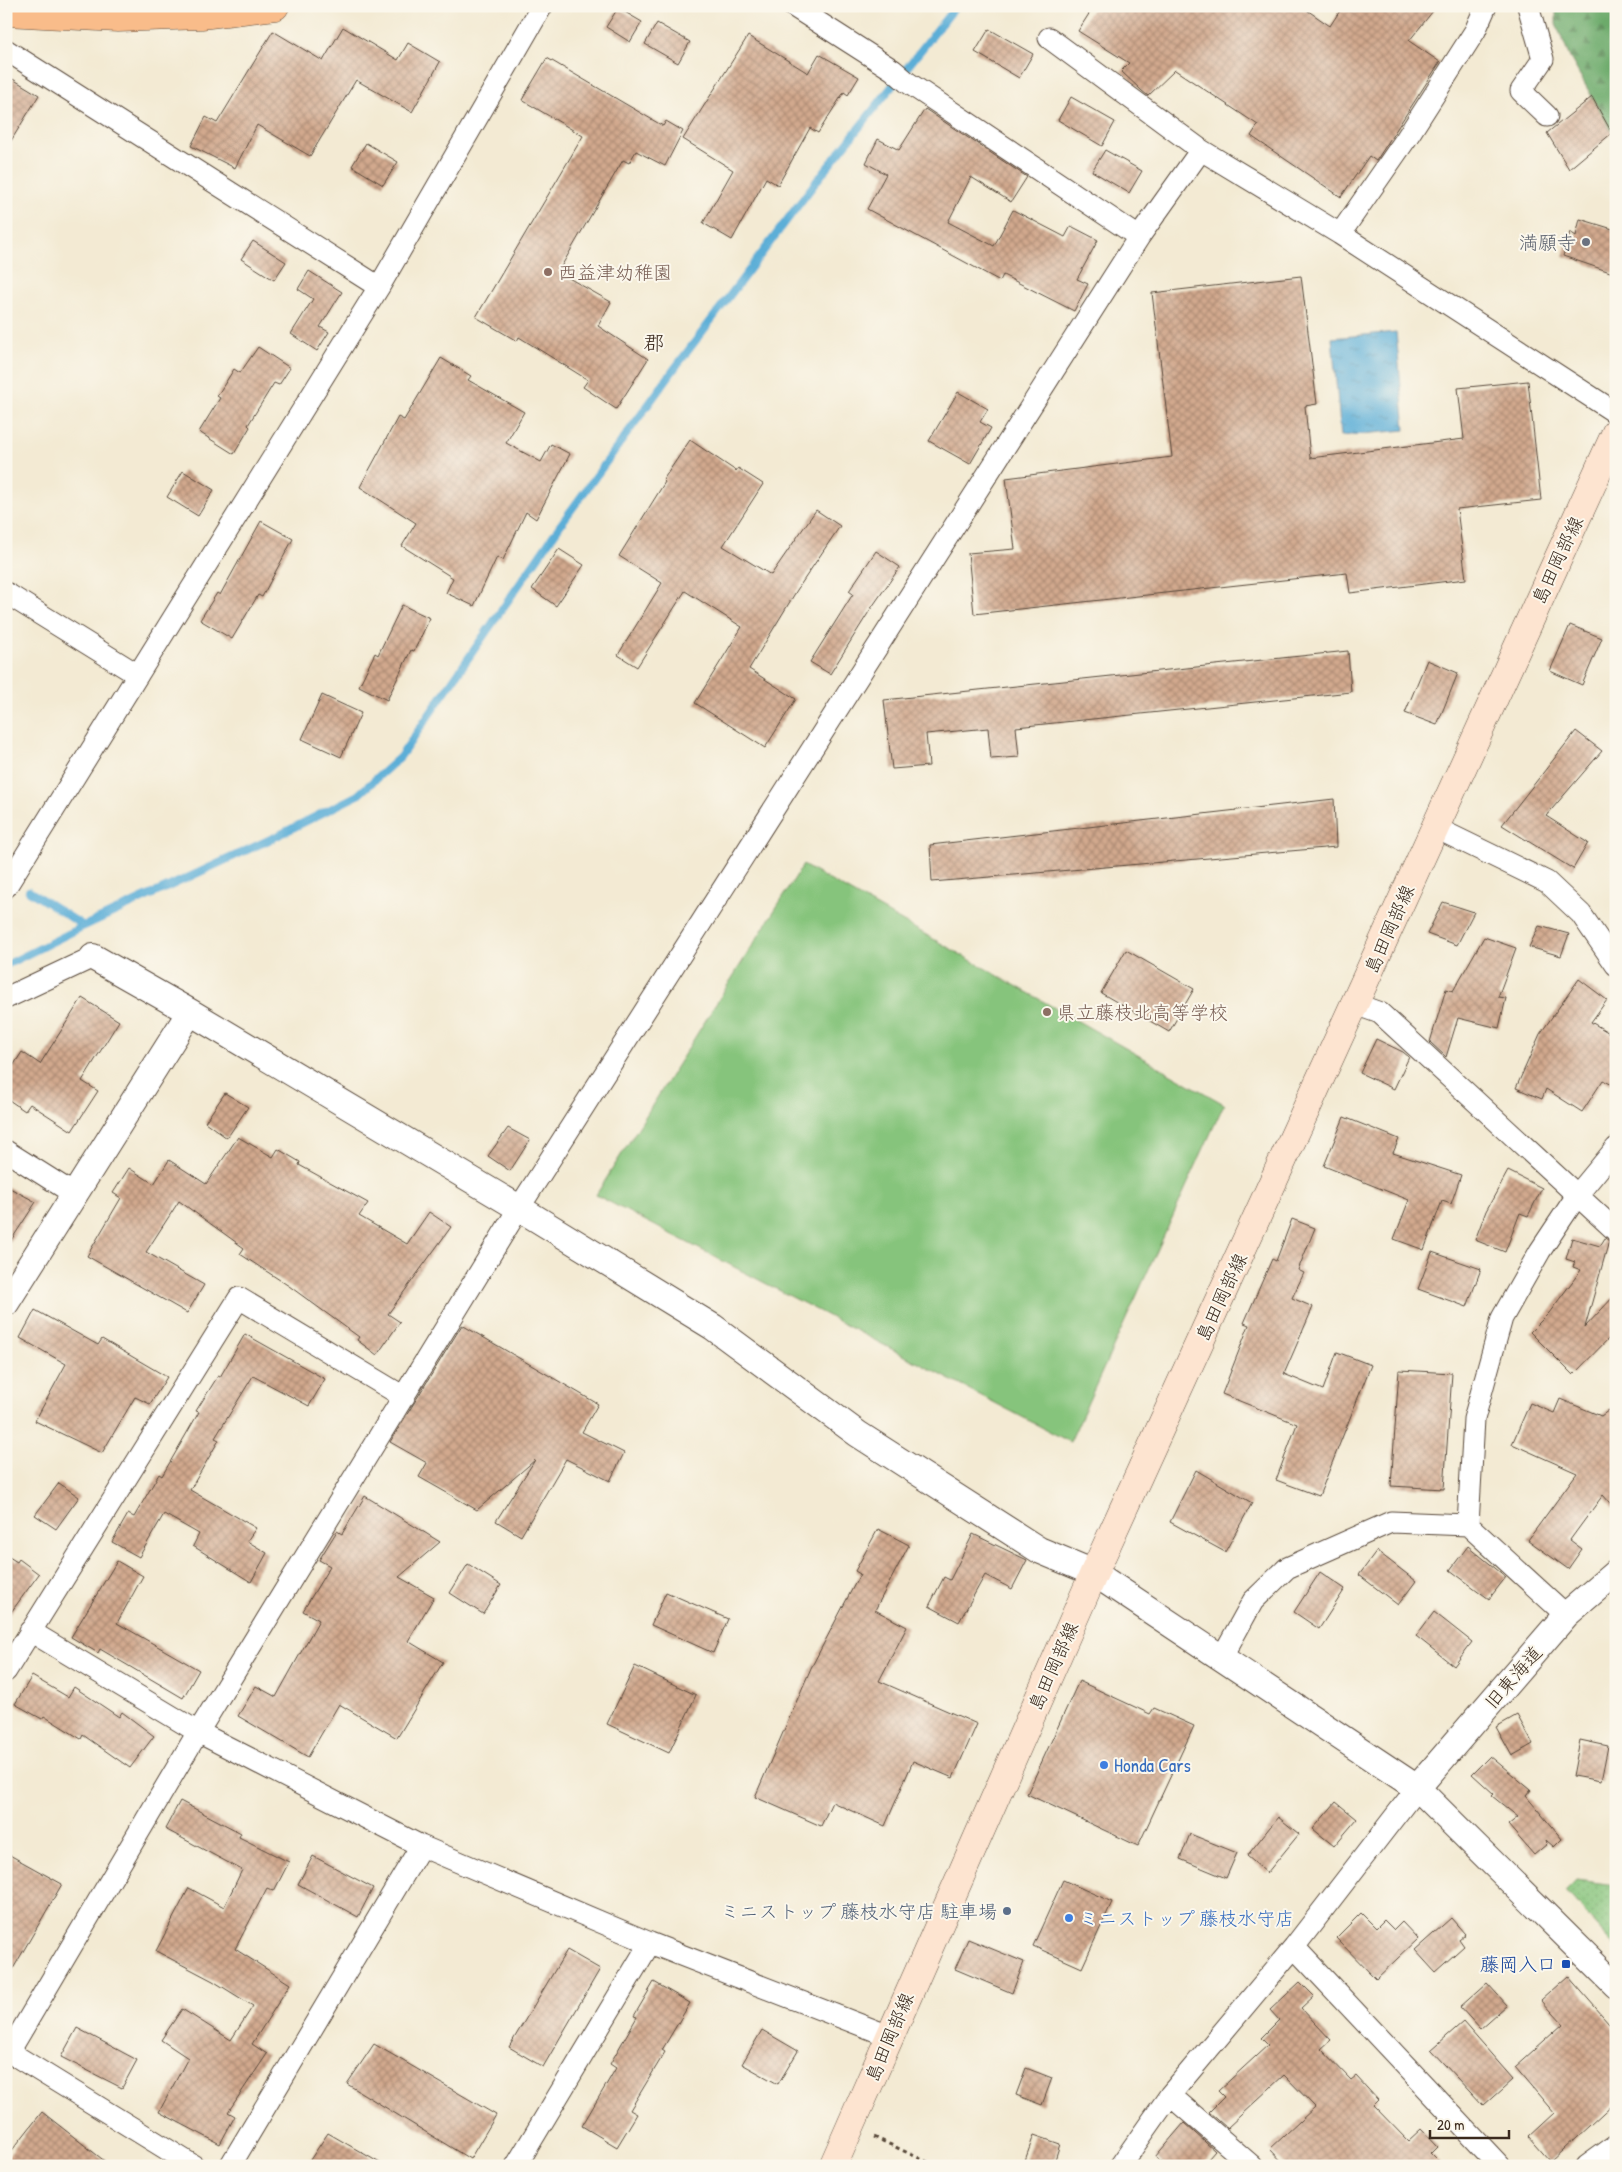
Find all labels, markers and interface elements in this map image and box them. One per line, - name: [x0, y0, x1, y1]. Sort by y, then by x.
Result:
- place label: 満願寺: [1519, 229, 1576, 255]
- marker: 満願寺: [1580, 236, 1592, 248]
- place label: 西益津幼稚園: [558, 259, 672, 285]
- marker: 西益津幼稚園: [542, 266, 554, 278]
- district label: 郡: [644, 328, 665, 357]
- street label: 島田岡部線: [1525, 511, 1589, 609]
- street label: 島田岡部線: [1358, 880, 1420, 978]
- place label: 県立藤枝北高等学校: [1057, 999, 1228, 1025]
- marker: 県立藤枝北高等学校: [1041, 1006, 1053, 1018]
- street label: 島田岡部線: [1189, 1248, 1253, 1346]
- street label: 島田岡部線: [1022, 1617, 1084, 1715]
- street label: 旧東海道: [1478, 1640, 1548, 1714]
- place label: Honda Cars: [1114, 1752, 1191, 1778]
- marker: Honda Cars: [1098, 1759, 1110, 1771]
- place label: ミニストップ 藤枝水守店 駐車場: [720, 1898, 997, 1924]
- marker: ミニストップ 藤枝水守店 駐車場: [1001, 1905, 1013, 1917]
- place label: ミニストップ 藤枝水守店: [1079, 1905, 1294, 1931]
- marker: ミニストップ 藤枝水守店: [1063, 1912, 1075, 1924]
- place label: 藤岡入口: [1480, 1951, 1556, 1977]
- marker: 藤岡入口: [1560, 1958, 1572, 1970]
- street label: 島田岡部線: [858, 1988, 920, 2086]
- scale bar: [1430, 2107, 1508, 2139]
- text: 20 m: [1437, 2114, 1464, 2135]

